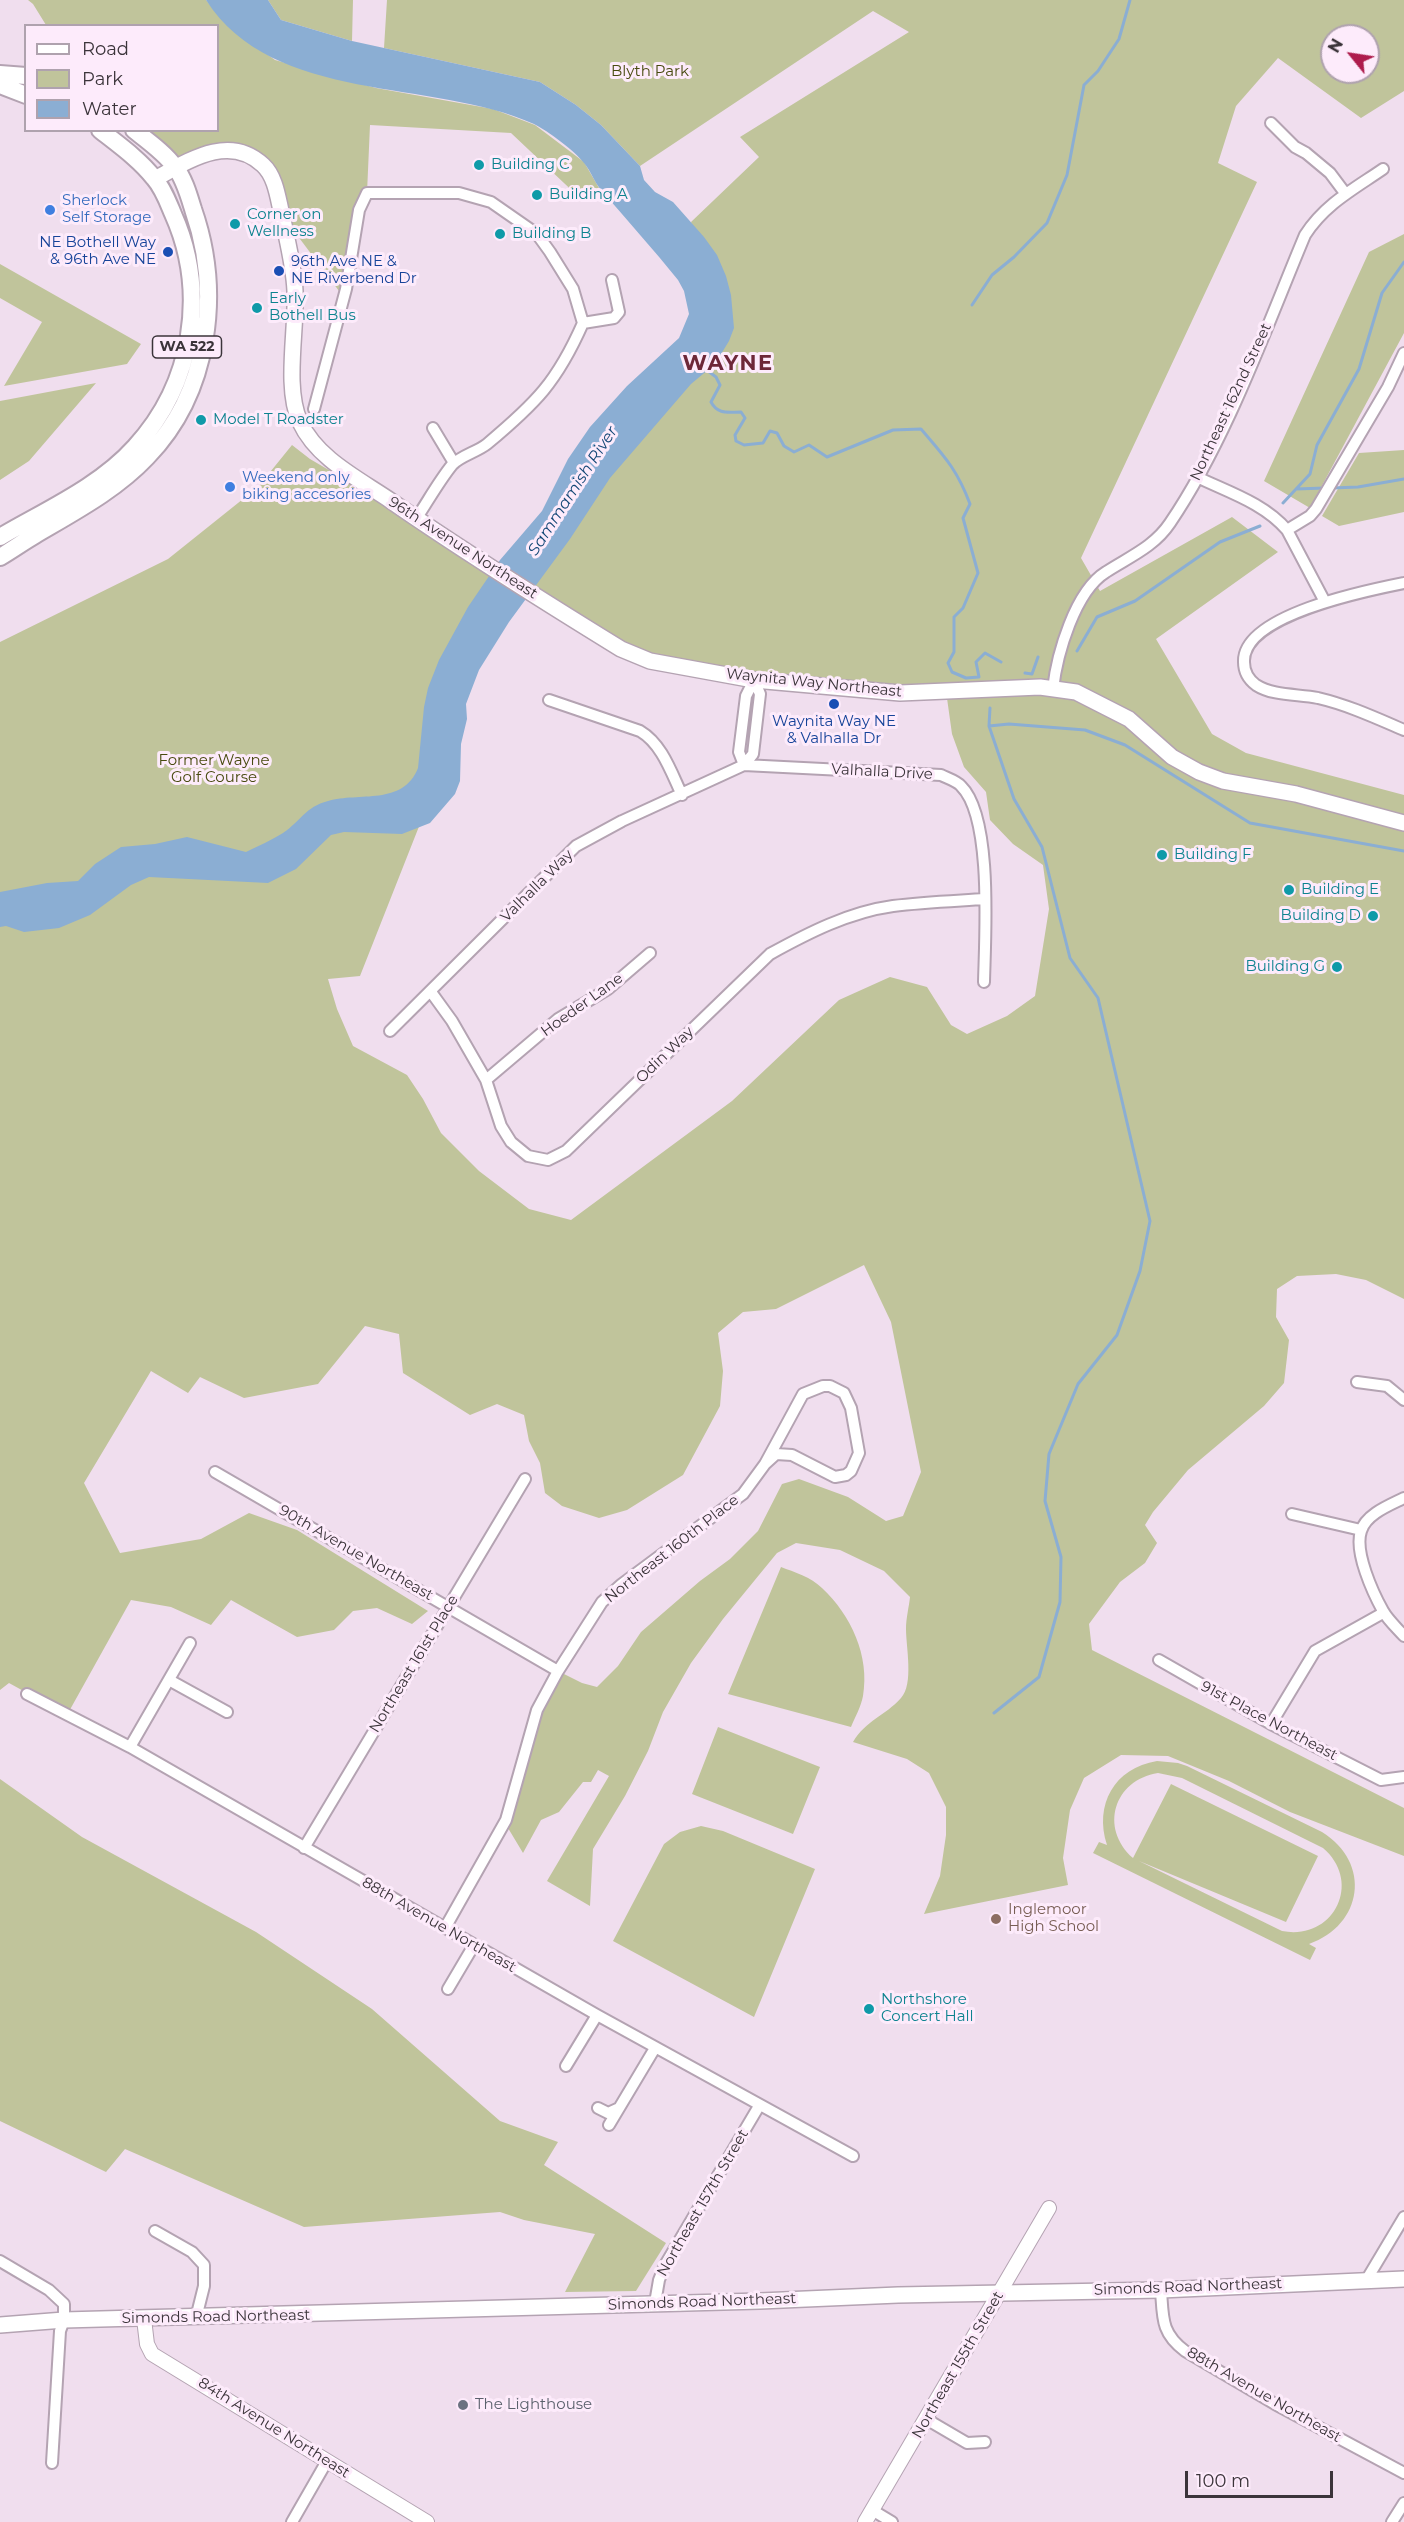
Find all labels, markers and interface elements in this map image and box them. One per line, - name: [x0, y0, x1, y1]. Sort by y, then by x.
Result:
- legend: [24, 24, 219, 132]
- north arrow: [1320, 24, 1380, 84]
- text: N: [1324, 35, 1347, 56]
- text: Road: [82, 38, 129, 60]
- park label: Blyth Park: [611, 63, 689, 81]
- text: Park: [82, 68, 123, 90]
- text: Water: [82, 98, 137, 120]
- place label: Building C: [491, 156, 570, 174]
- marker: Building C: [472, 158, 486, 172]
- place label: Building A: [549, 186, 628, 204]
- marker: Building A: [530, 188, 544, 202]
- place label: Sherlock Self Storage: [62, 192, 151, 227]
- marker: Sherlock Self Storage: [43, 203, 57, 217]
- place label: Corner on Wellness: [247, 206, 321, 241]
- marker: Corner on Wellness: [228, 217, 242, 231]
- place label: Building B: [512, 225, 591, 243]
- marker: Building B: [493, 227, 507, 241]
- place label: NE Bothell Way & 96th Ave NE: [39, 234, 156, 269]
- marker: NE Bothell Way & 96th Ave NE: [161, 245, 175, 259]
- place label: 96th Ave NE & NE Riverbend Dr: [291, 253, 417, 288]
- marker: 96th Ave NE & NE Riverbend Dr: [272, 264, 286, 278]
- place label: Early Bothell Bus: [269, 290, 356, 325]
- marker: Early Bothell Bus: [250, 301, 264, 315]
- street label: Northeast 162nd Street: [1187, 320, 1275, 484]
- road number: WA 522: [152, 336, 222, 358]
- district label: WAYNE: [682, 351, 774, 377]
- place label: Model T Roadster: [213, 411, 344, 429]
- marker: Model T Roadster: [194, 413, 208, 427]
- water label: Sammamish River: [524, 423, 622, 559]
- place label: Weekend only biking accesories: [242, 469, 371, 504]
- marker: Weekend only biking accesories: [223, 480, 237, 494]
- street label: 96th Avenue Northeast: [385, 493, 541, 603]
- street label: Waynita Way Northeast: [725, 665, 903, 701]
- marker: Waynita Way NE & Valhalla Dr: [827, 697, 841, 711]
- place label: Waynita Way NE & Valhalla Dr: [772, 713, 896, 748]
- park label: Former Wayne Golf Course: [158, 752, 270, 787]
- street label: Valhalla Drive: [831, 760, 933, 784]
- street label: Valhalla Way: [497, 846, 577, 926]
- place label: Building F: [1174, 846, 1252, 864]
- marker: Building F: [1155, 848, 1169, 862]
- place label: Building E: [1301, 881, 1379, 899]
- marker: Building E: [1282, 883, 1296, 897]
- place label: Building D: [1281, 907, 1361, 925]
- marker: Building D: [1366, 909, 1380, 923]
- place label: Building G: [1245, 958, 1325, 976]
- marker: Building G: [1330, 960, 1344, 974]
- street label: Hoeder Lane: [538, 969, 626, 1041]
- street label: Odin Way: [632, 1023, 698, 1087]
- street label: Northeast 160th Place: [601, 1491, 743, 1607]
- street label: 90th Avenue Northeast: [276, 1501, 436, 1605]
- street label: Northeast 161st Place: [366, 1592, 462, 1736]
- street label: 91st Place Northeast: [1198, 1677, 1340, 1765]
- street label: 88th Avenue Northeast: [359, 1873, 519, 1977]
- place label: Inglemoor High School: [1008, 1901, 1099, 1936]
- marker: Inglemoor High School: [989, 1912, 1003, 1926]
- place label: Northshore Concert Hall: [881, 1991, 974, 2026]
- marker: Northshore Concert Hall: [862, 2002, 876, 2016]
- street label: Northeast 157th Street: [653, 2126, 753, 2280]
- street label: Simonds Road Northeast: [1094, 2275, 1282, 2299]
- street label: Northeast 155th Street: [908, 2288, 1008, 2442]
- street label: Simonds Road Northeast: [608, 2290, 796, 2314]
- street label: Simonds Road Northeast: [122, 2306, 310, 2328]
- street label: 88th Avenue Northeast: [1184, 2343, 1344, 2447]
- street label: 84th Avenue Northeast: [195, 2374, 353, 2482]
- place label: The Lighthouse: [475, 2396, 592, 2414]
- marker: The Lighthouse: [456, 2398, 470, 2412]
- scale bar: [1188, 2459, 1336, 2497]
- text: 100 m: [1196, 2470, 1250, 2492]

